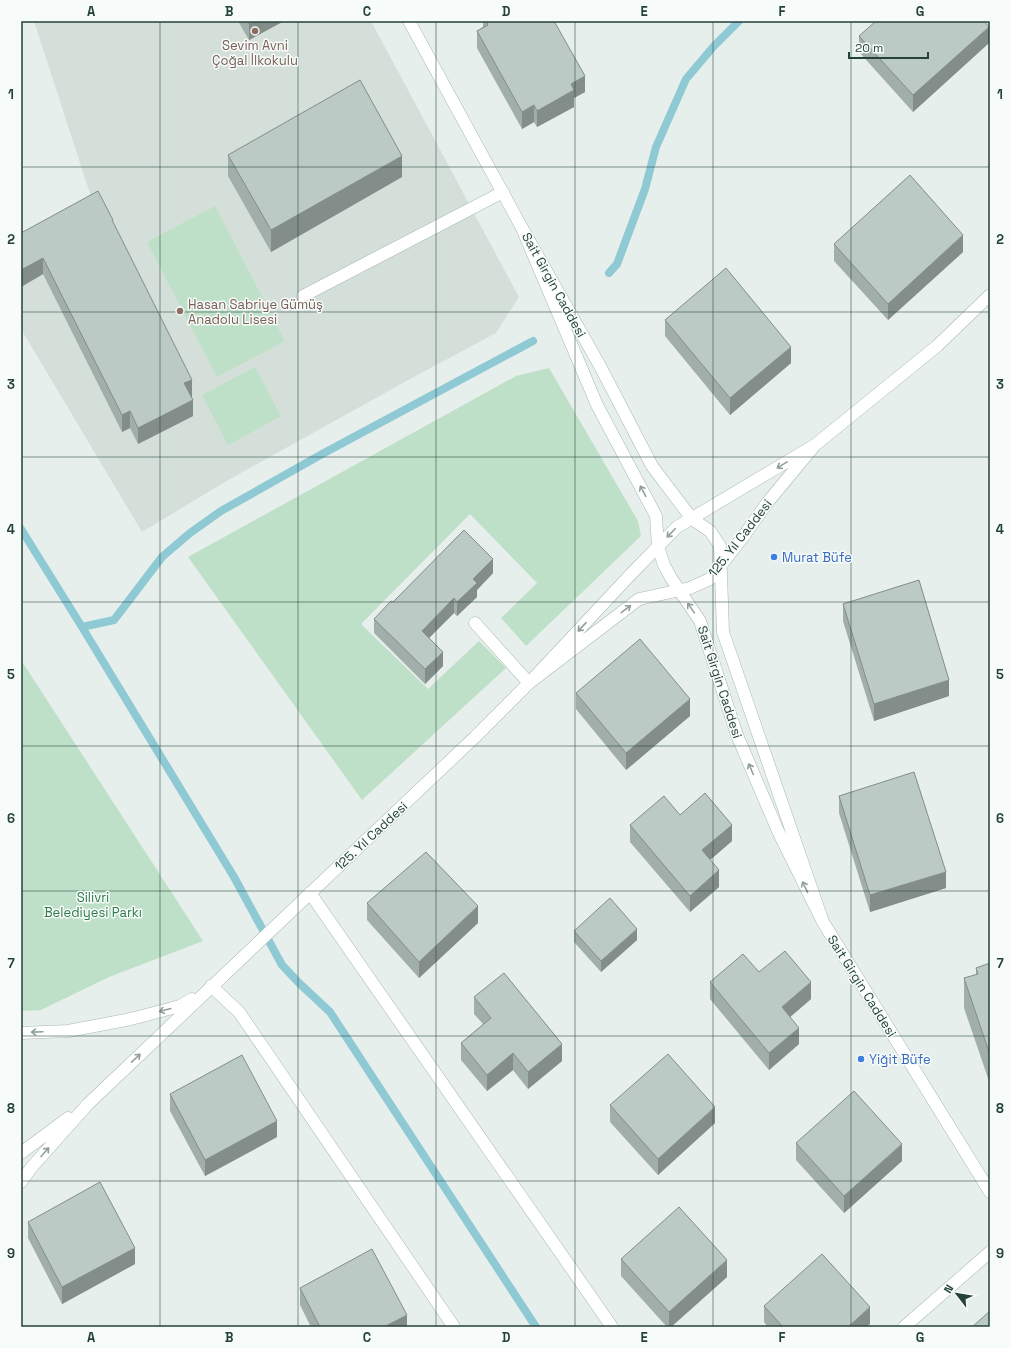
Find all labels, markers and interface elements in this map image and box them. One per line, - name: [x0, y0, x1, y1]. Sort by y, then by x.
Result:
- text: A: [87, 3, 96, 20]
- text: B: [225, 3, 234, 20]
- text: C: [363, 3, 371, 20]
- text: D: [502, 3, 511, 20]
- text: E: [640, 3, 648, 20]
- text: F: [779, 3, 786, 20]
- text: G: [916, 3, 924, 20]
- marker: Sevim Avni Çoğal İlkokulu: [250, 26, 260, 36]
- scale bar: [849, 34, 928, 60]
- place label: Sevim Avni Çoğal İlkokulu: [212, 37, 298, 69]
- text: 20 m: [855, 40, 883, 56]
- text: 1: [8, 86, 14, 103]
- text: 1: [997, 86, 1003, 103]
- street label: Sait Girgin Caddesi: [518, 230, 590, 340]
- text: 2: [7, 231, 15, 248]
- text: 2: [996, 231, 1004, 248]
- place label: Hasan Sabriye Gümüş Anadolu Lisesi: [188, 296, 323, 328]
- marker: Hasan Sabriye Gümüş Anadolu Lisesi: [175, 306, 185, 316]
- text: 3: [7, 376, 15, 393]
- text: 3: [996, 376, 1004, 393]
- one-way arrow: [776, 461, 788, 469]
- one-way arrow: [638, 485, 646, 497]
- street label: 125. Yıl Caddesi: [704, 496, 776, 580]
- text: 4: [7, 521, 15, 538]
- text: 4: [996, 521, 1004, 538]
- one-way arrow: [667, 528, 676, 538]
- place label: Murat Büfe: [782, 549, 852, 566]
- marker: Murat Büfe: [769, 552, 779, 562]
- one-way arrow: [687, 603, 695, 614]
- one-way arrow: [620, 605, 631, 613]
- one-way arrow: [577, 622, 586, 632]
- street label: Sait Girgin Caddesi: [694, 624, 746, 740]
- text: 5: [7, 666, 15, 683]
- text: 5: [996, 666, 1004, 683]
- one-way arrow: [747, 763, 754, 775]
- street label: 125. Yıl Caddesi: [331, 798, 411, 874]
- text: 6: [7, 810, 15, 827]
- text: 6: [996, 810, 1004, 827]
- one-way arrow: [801, 881, 808, 893]
- park label: Silivri Belediyesi Parkı: [44, 889, 142, 921]
- street label: Sait Girgin Caddesi: [824, 932, 900, 1040]
- text: 7: [7, 955, 15, 972]
- text: 7: [996, 955, 1004, 972]
- one-way arrow: [158, 1007, 171, 1014]
- one-way arrow: [31, 1029, 44, 1036]
- place label: Yiğit Büfe: [869, 1051, 931, 1068]
- one-way arrow: [130, 1054, 140, 1063]
- marker: Yiğit Büfe: [856, 1054, 866, 1064]
- text: 8: [7, 1100, 15, 1117]
- text: 8: [996, 1100, 1004, 1117]
- one-way arrow: [41, 1146, 50, 1157]
- text: 9: [7, 1245, 15, 1262]
- text: 9: [996, 1245, 1004, 1262]
- north arrow: [937, 1274, 977, 1314]
- text: N: [941, 1282, 956, 1296]
- text: A: [87, 1329, 96, 1346]
- text: B: [225, 1329, 234, 1346]
- text: C: [363, 1329, 371, 1346]
- text: D: [502, 1329, 511, 1346]
- text: E: [640, 1329, 648, 1346]
- text: F: [779, 1329, 786, 1346]
- text: G: [916, 1329, 924, 1346]

